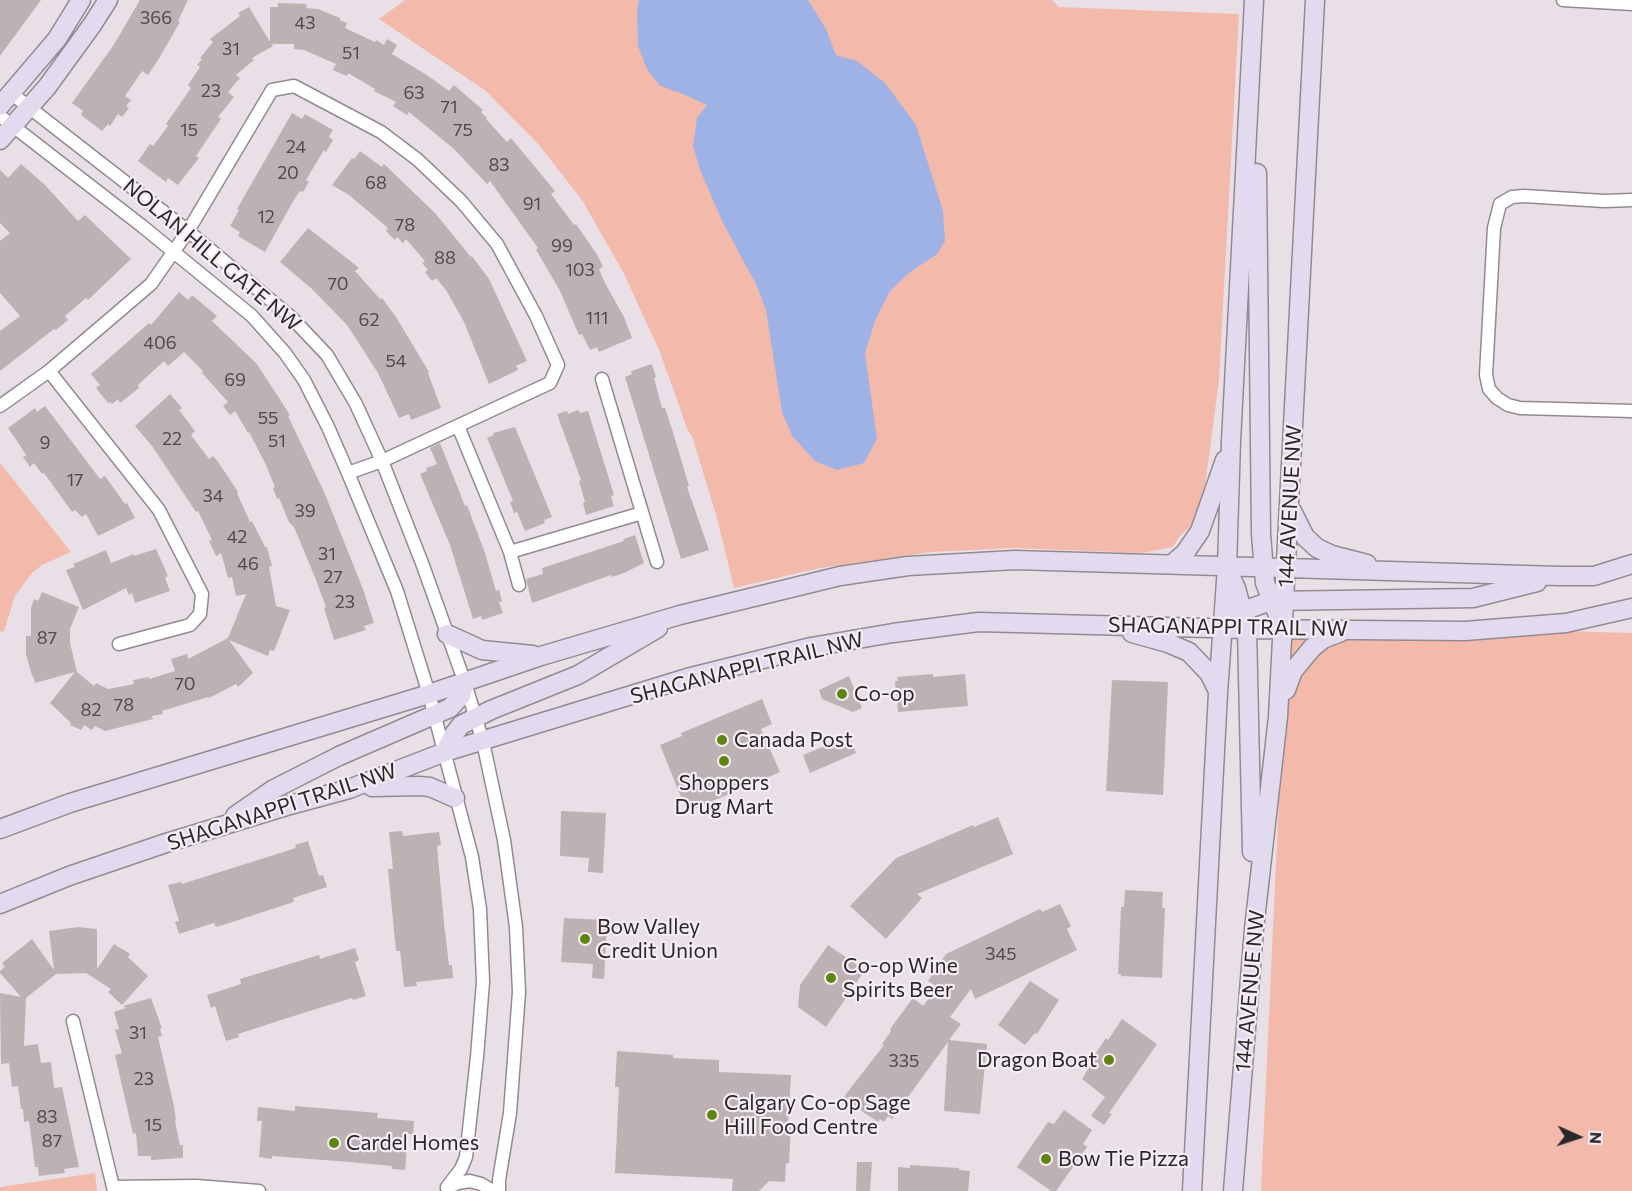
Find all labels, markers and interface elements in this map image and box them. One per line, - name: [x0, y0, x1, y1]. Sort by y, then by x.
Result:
- house number: 366: [140, 7, 172, 29]
- house number: 43: [294, 12, 316, 34]
- house number: 31: [222, 38, 240, 60]
- house number: 51: [342, 42, 360, 64]
- house number: 23: [201, 80, 221, 102]
- house number: 63: [403, 82, 425, 104]
- house number: 71: [440, 96, 458, 118]
- house number: 15: [180, 119, 198, 141]
- house number: 75: [453, 119, 473, 141]
- house number: 24: [286, 136, 306, 158]
- house number: 83: [488, 154, 510, 176]
- house number: 20: [277, 162, 299, 184]
- house number: 68: [365, 172, 387, 194]
- street label: NOLAN HILL GATE NW: [118, 173, 306, 337]
- house number: 91: [523, 193, 541, 215]
- house number: 12: [257, 206, 275, 228]
- house number: 78: [395, 214, 415, 236]
- house number: 99: [551, 235, 573, 257]
- house number: 88: [434, 247, 456, 269]
- house number: 103: [565, 259, 595, 281]
- house number: 70: [327, 273, 349, 295]
- house number: 111: [585, 307, 609, 329]
- house number: 62: [359, 309, 379, 331]
- house number: 406: [143, 332, 177, 354]
- house number: 54: [385, 350, 407, 372]
- house number: 69: [224, 369, 246, 391]
- house number: 55: [258, 407, 278, 429]
- street label: 144 AVENUE NW: [1273, 424, 1307, 588]
- house number: 22: [162, 428, 182, 450]
- house number: 51: [268, 430, 286, 452]
- house number: 9: [40, 432, 50, 454]
- house number: 17: [66, 469, 84, 491]
- house number: 34: [202, 485, 224, 507]
- house number: 39: [294, 500, 316, 522]
- house number: 42: [227, 526, 247, 548]
- house number: 31: [318, 543, 336, 565]
- house number: 46: [237, 553, 259, 575]
- house number: 27: [323, 566, 343, 588]
- house number: 23: [335, 591, 355, 613]
- street label: SHAGANAPPI TRAIL NW: [1108, 612, 1348, 642]
- house number: 87: [37, 627, 57, 649]
- street label: SHAGANAPPI TRAIL NW: [628, 627, 866, 709]
- house number: 70: [174, 673, 196, 695]
- place label: Co-op: [854, 681, 915, 707]
- marker: Co-op: [835, 687, 849, 701]
- house number: 78: [114, 694, 134, 716]
- house number: 82: [81, 699, 101, 721]
- place label: Canada Post: [734, 727, 853, 753]
- marker: Canada Post: [715, 733, 729, 747]
- marker: Shoppers Drug Mart: [717, 754, 731, 768]
- street label: SHAGANAPPI TRAIL NW: [164, 758, 400, 856]
- place label: Shoppers Drug Mart: [675, 770, 773, 820]
- street label: 144 AVENUE NW: [1230, 909, 1270, 1073]
- place label: Bow Valley Credit Union: [597, 914, 718, 964]
- marker: Bow Valley Credit Union: [578, 932, 592, 946]
- house number: 345: [985, 943, 1017, 965]
- place label: Co-op Wine Spirits Beer: [843, 953, 958, 1003]
- marker: Co-op Wine Spirits Beer: [824, 971, 838, 985]
- house number: 31: [129, 1022, 147, 1044]
- place label: Dragon Boat: [977, 1047, 1097, 1073]
- house number: 335: [889, 1050, 919, 1072]
- marker: Dragon Boat: [1102, 1053, 1116, 1067]
- house number: 23: [134, 1068, 154, 1090]
- place label: Calgary Co-op Sage Hill Food Centre: [724, 1090, 911, 1140]
- house number: 83: [36, 1106, 58, 1128]
- north arrow: [1548, 1107, 1608, 1167]
- marker: Calgary Co-op Sage Hill Food Centre: [705, 1108, 719, 1122]
- house number: 15: [144, 1114, 162, 1136]
- house number: 87: [42, 1130, 62, 1152]
- place label: Cardel Homes: [346, 1130, 479, 1156]
- text: N: [1587, 1131, 1606, 1144]
- marker: Cardel Homes: [327, 1136, 341, 1150]
- place label: Bow Tie Pizza: [1058, 1146, 1189, 1172]
- marker: Bow Tie Pizza: [1039, 1152, 1053, 1166]

